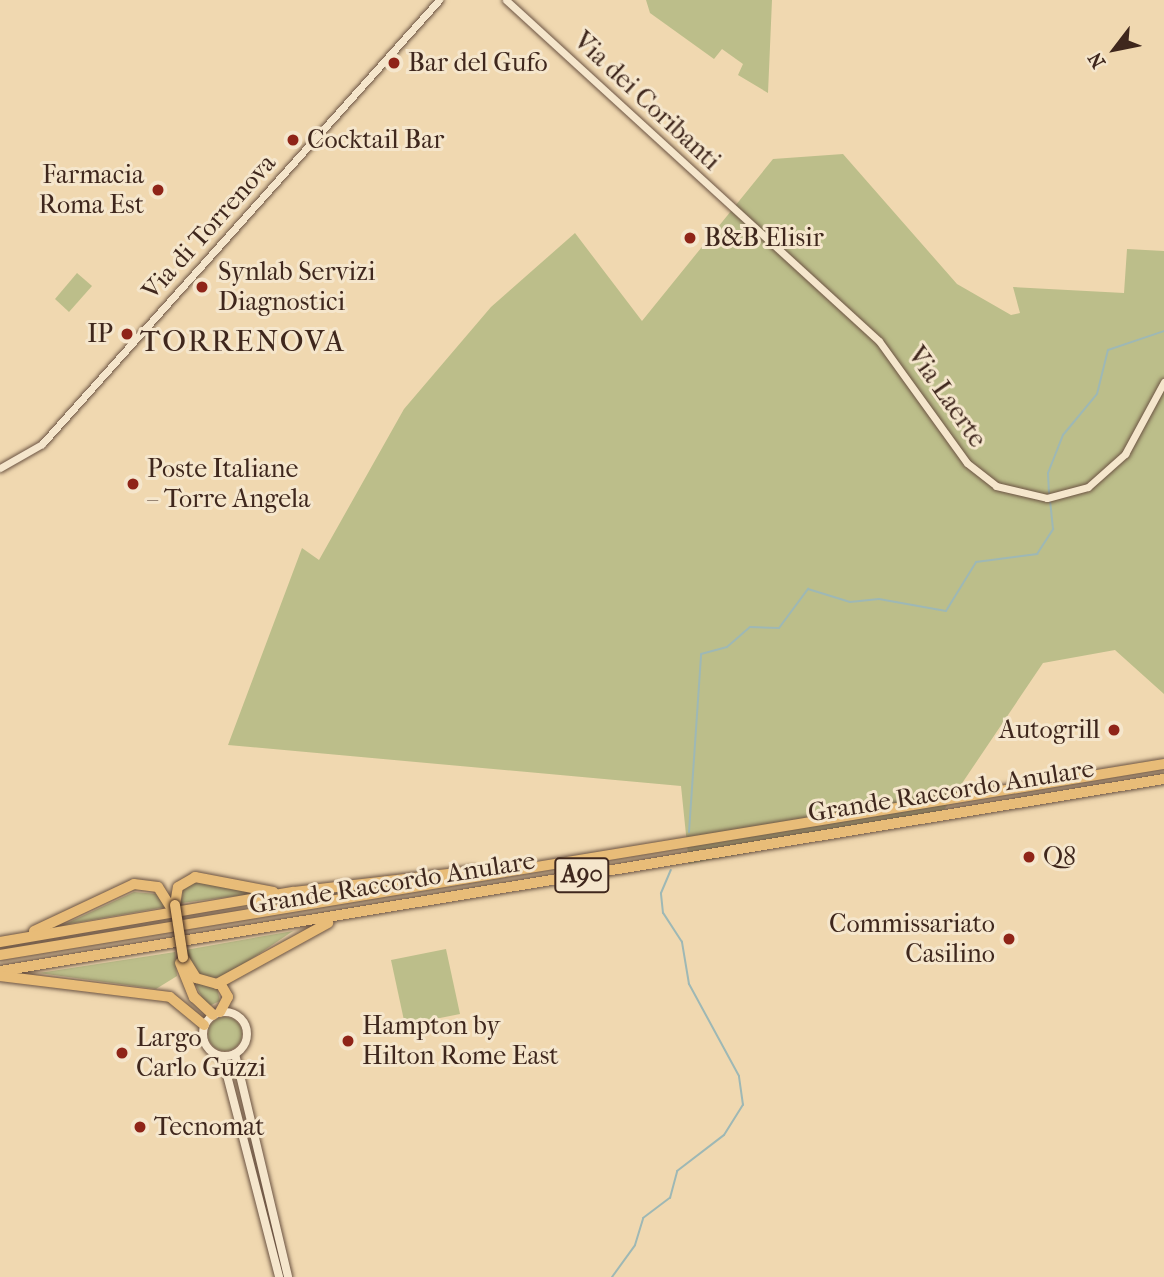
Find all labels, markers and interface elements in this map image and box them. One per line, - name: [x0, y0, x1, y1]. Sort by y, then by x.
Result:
- north arrow: [1080, 14, 1150, 84]
- street label: Via dei Coribanti: [567, 25, 727, 177]
- place label: Bar del Gufo: [408, 47, 548, 79]
- text: N: [1084, 48, 1110, 72]
- marker: Bar del Gufo: [386, 55, 402, 71]
- place label: Cocktail Bar: [307, 124, 444, 156]
- marker: Cocktail Bar: [285, 132, 301, 148]
- street label: Via di Torrenova: [136, 148, 282, 306]
- place label: Farmacia Roma Est: [38, 159, 144, 220]
- marker: Farmacia Roma Est: [150, 182, 166, 198]
- place label: B&B Elisir: [704, 222, 824, 254]
- marker: B&B Elisir: [682, 230, 698, 246]
- place label: Synlab Servizi Diagnostici: [218, 256, 375, 318]
- marker: Synlab Servizi Diagnostici: [192, 277, 212, 297]
- place label: IP: [87, 318, 113, 350]
- district label: TORRENOVA: [141, 324, 345, 360]
- marker: IP: [119, 326, 135, 342]
- street label: Via Laerte: [901, 340, 993, 454]
- place label: Poste Italiane – Torre Angela: [147, 453, 310, 514]
- marker: Poste Italiane – Torre Angela: [125, 476, 141, 492]
- place label: Autogrill: [999, 714, 1100, 746]
- marker: Autogrill: [1106, 722, 1122, 738]
- street label: Grande Raccordo Anulare: [806, 753, 1096, 829]
- place label: Q8: [1043, 841, 1076, 873]
- street label: Grande Raccordo Anulare: [247, 845, 537, 921]
- marker: Q8: [1021, 849, 1037, 865]
- road number: A90: [554, 854, 610, 896]
- place label: Commissariato Casilino: [829, 908, 995, 970]
- marker: Commissariato Casilino: [1001, 931, 1017, 947]
- place label: Hampton by Hilton Rome East: [362, 1010, 559, 1072]
- place label: Largo Carlo Guzzi: [136, 1022, 266, 1084]
- marker: Hampton by Hilton Rome East: [340, 1033, 356, 1049]
- marker: Largo Carlo Guzzi: [114, 1045, 130, 1061]
- place label: Tecnomat: [154, 1111, 265, 1143]
- marker: Tecnomat: [132, 1119, 148, 1135]

